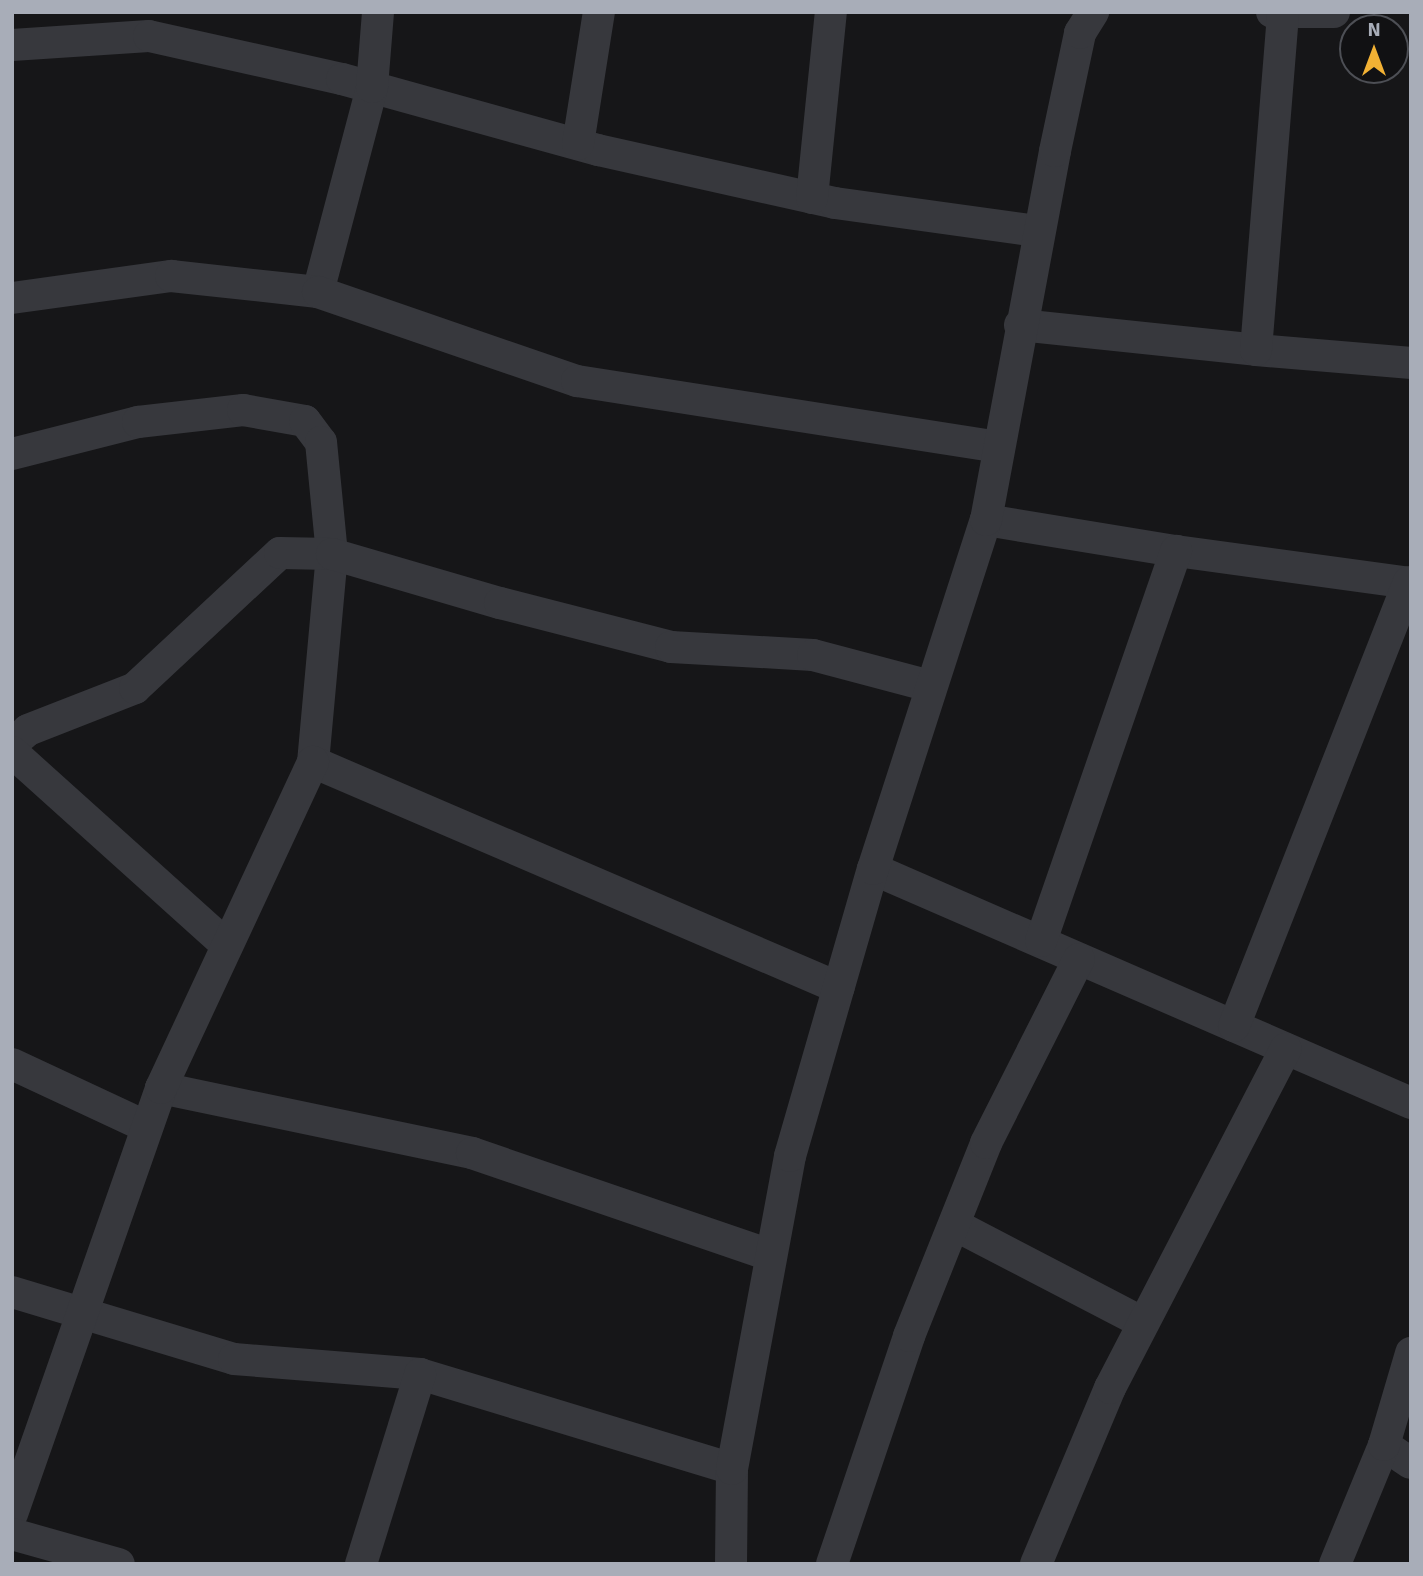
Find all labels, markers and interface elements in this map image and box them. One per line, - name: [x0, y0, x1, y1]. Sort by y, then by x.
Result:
- north arrow: [1339, 14, 1409, 84]
- text: N: [1367, 18, 1381, 42]

